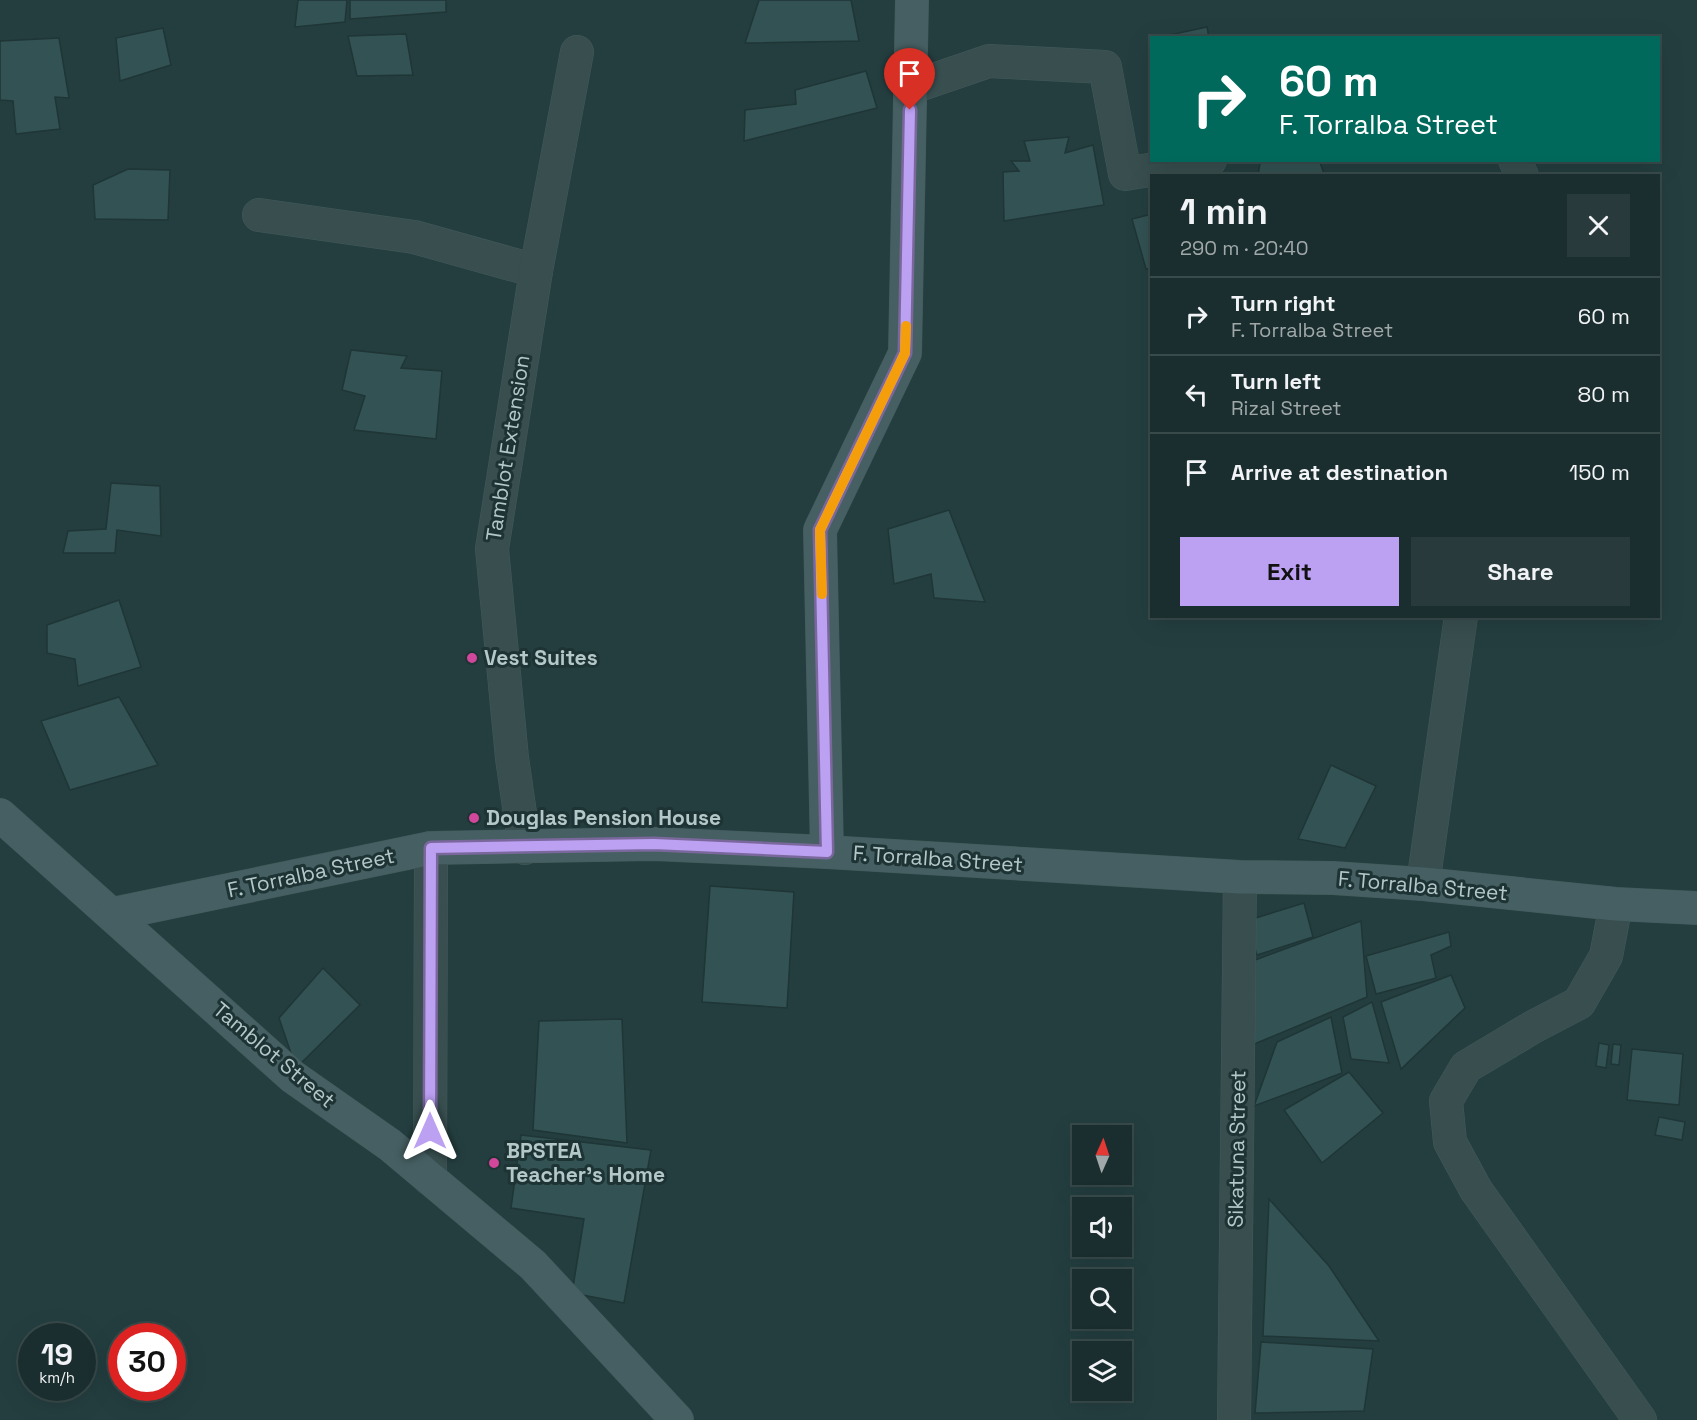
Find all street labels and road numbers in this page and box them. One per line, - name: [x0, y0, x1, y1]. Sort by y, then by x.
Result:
- street label: Tamblot Extension: [479, 353, 536, 543]
- street label: F. Torralba Street: [852, 839, 1024, 878]
- street label: F. Torralba Street: [225, 842, 397, 903]
- street label: F. Torralba Street: [1337, 865, 1509, 906]
- street label: Tamblot Street: [208, 996, 341, 1114]
- street label: Sikatuna Street: [1222, 1070, 1251, 1228]

